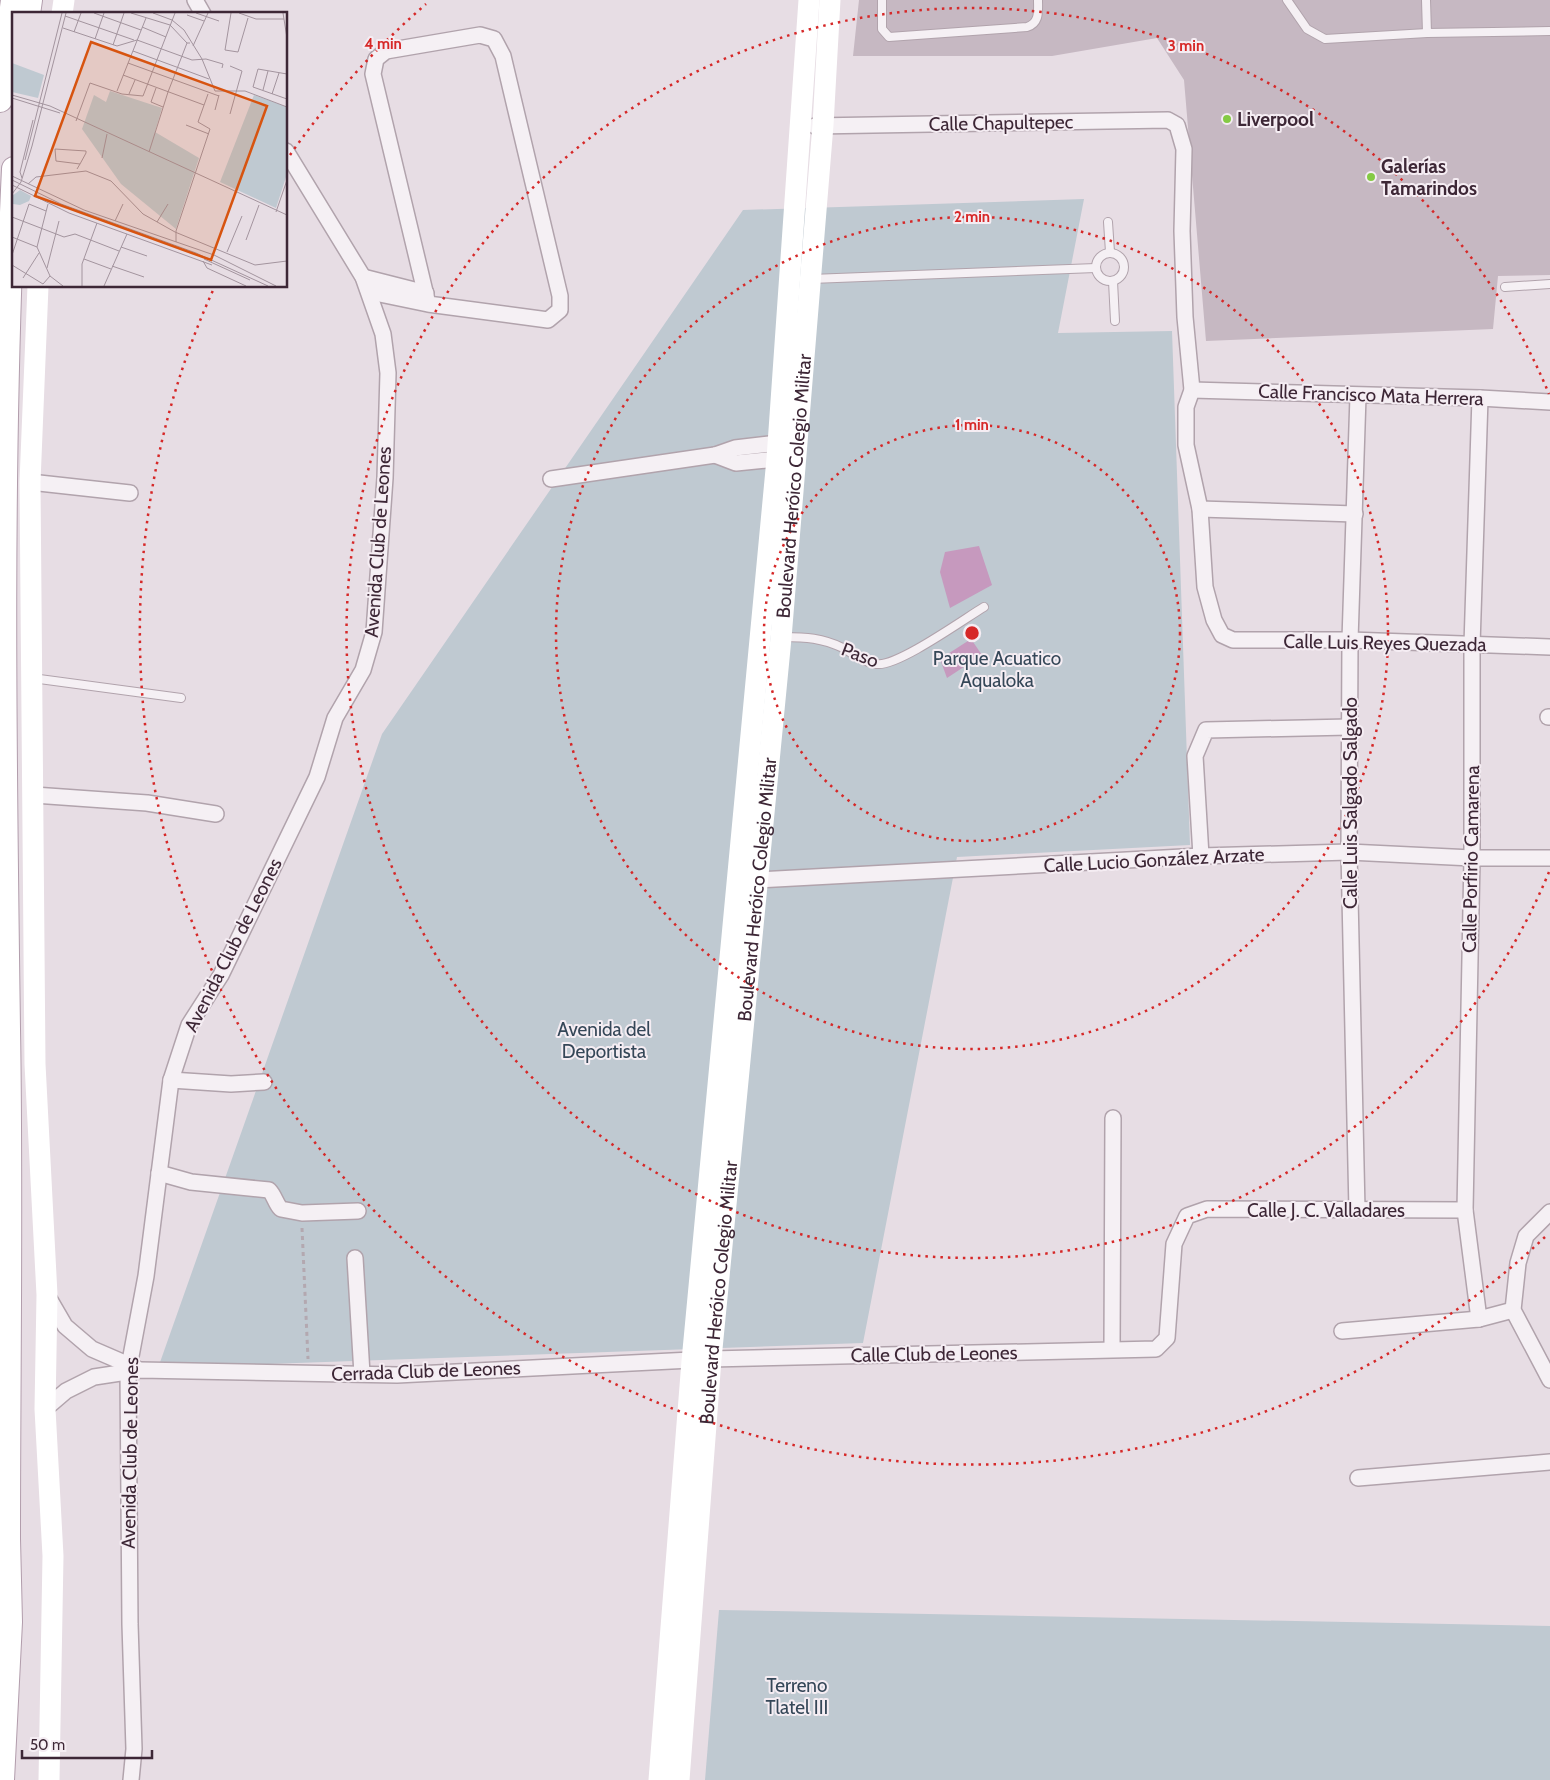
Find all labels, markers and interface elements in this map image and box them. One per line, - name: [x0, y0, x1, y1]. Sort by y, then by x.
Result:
- inset map: [12, 12, 288, 288]
- text: 4 min: [364, 35, 402, 53]
- text: 3 min: [1168, 37, 1204, 55]
- place label: Liverpool: [1237, 108, 1314, 131]
- street label: Calle Chapultepec: [928, 110, 1074, 136]
- marker: Liverpool: [1221, 113, 1233, 125]
- place label: Galerías Tamarindos: [1381, 155, 1477, 200]
- marker: Galerías Tamarindos: [1365, 171, 1377, 183]
- text: 2 min: [954, 208, 990, 226]
- street label: Boulevard Heróico Colegio Militar: [771, 353, 816, 619]
- street label: Calle Francisco Mata Herrera: [1258, 380, 1484, 410]
- text: 1 min: [955, 416, 989, 434]
- street label: Avenida Club de Leones: [360, 445, 396, 638]
- centre of rings: [963, 624, 981, 642]
- street label: Calle Luis Reyes Quezada: [1283, 630, 1487, 656]
- street label: Paso: [838, 637, 882, 673]
- park label: Parque Acuatico Aqualoka: [933, 647, 1061, 692]
- street label: Calle Luis Salgado Salgado: [1339, 697, 1362, 909]
- street label: Boulevard Heróico Colegio Militar: [732, 756, 781, 1022]
- street label: Calle Porfirio Camarena: [1458, 765, 1484, 953]
- street label: Calle Lucio González Arzate: [1043, 843, 1265, 877]
- street label: Avenida Club de Leones: [179, 854, 287, 1036]
- park label: Avenida del Deportista: [557, 1018, 651, 1063]
- street label: Boulevard Heróico Colegio Militar: [695, 1159, 742, 1425]
- street label: Calle J. C. Valladares: [1247, 1199, 1405, 1222]
- street label: Calle Club de Leones: [850, 1341, 1018, 1367]
- street label: Cerrada Club de Leones: [331, 1356, 521, 1386]
- street label: Avenida Club de Leones: [117, 1357, 143, 1549]
- park label: Terreno Tlatel III: [766, 1674, 828, 1719]
- scale bar: [22, 1728, 152, 1760]
- text: 50 m: [30, 1736, 65, 1754]

